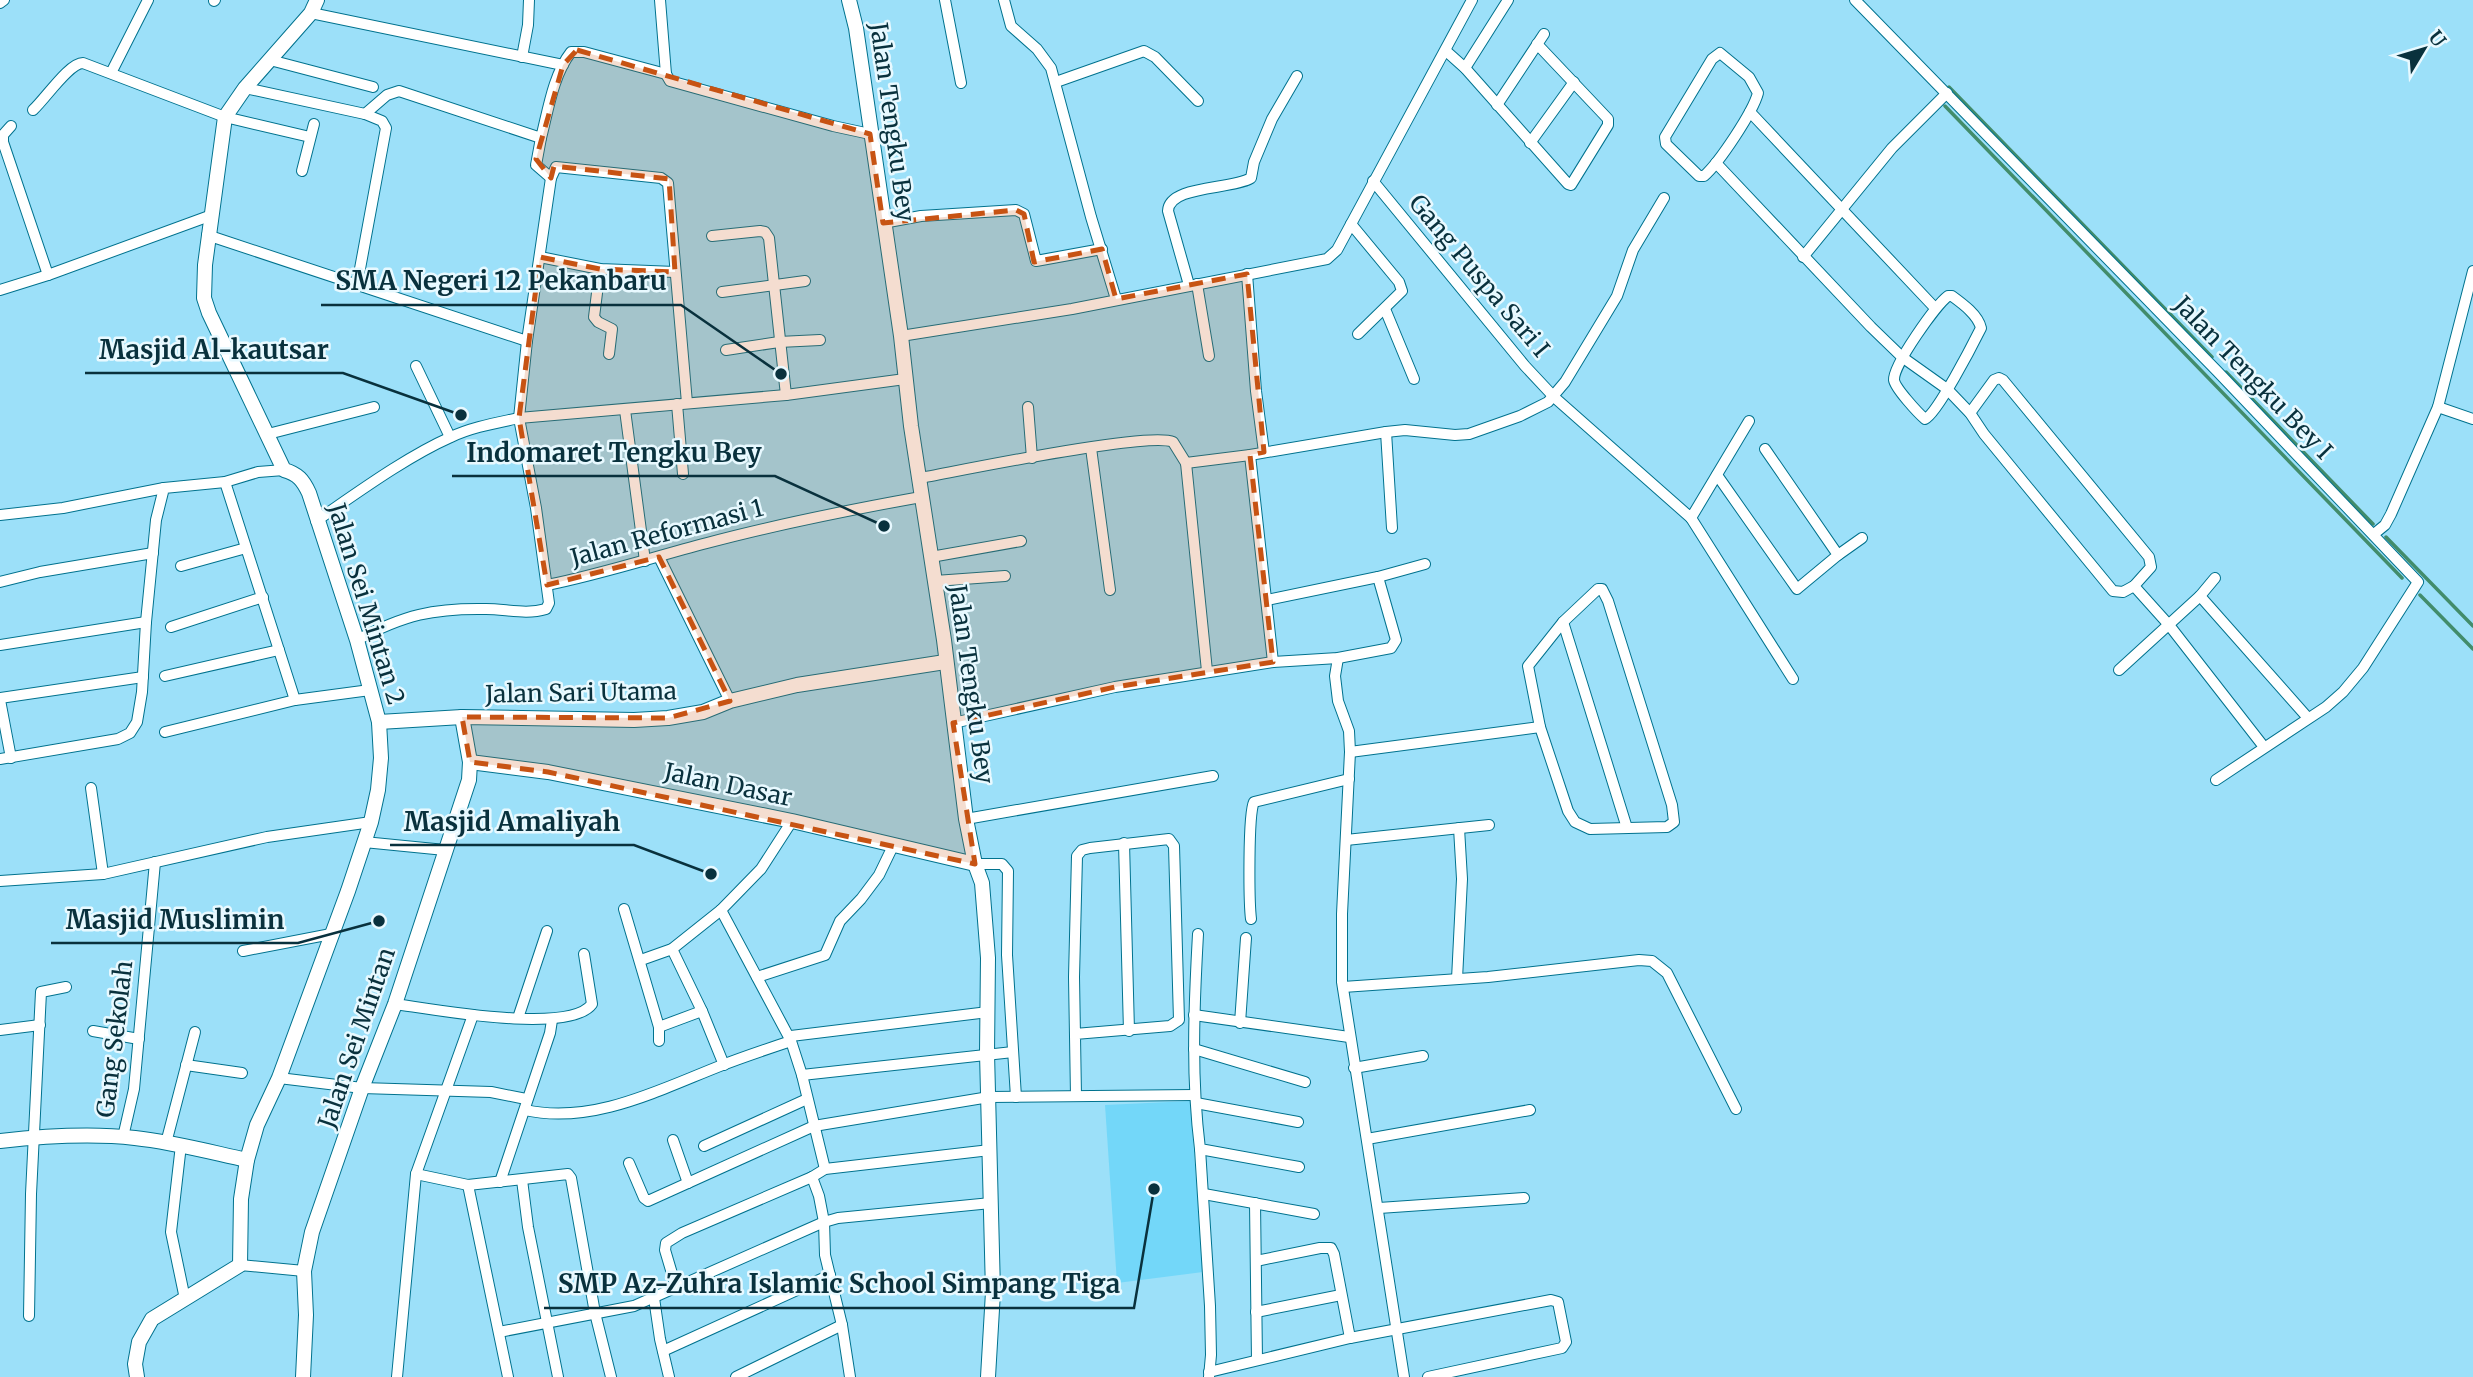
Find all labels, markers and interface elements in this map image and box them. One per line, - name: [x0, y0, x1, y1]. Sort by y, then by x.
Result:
- north arrow: [2389, 14, 2459, 84]
- street label: Jalan Tengku Bey: [863, 19, 922, 223]
- text: U: [2424, 26, 2451, 51]
- street label: Gang Puspa Sari I: [1402, 188, 1556, 363]
- callout: SMA Negeri 12 Pekanbaru: [321, 258, 681, 305]
- text: SMA Negeri 12 Pekanbaru: [335, 264, 667, 297]
- street label: Jalan Tengku Bey I: [2167, 289, 2339, 466]
- callout: Masjid Al-kautsar: [85, 326, 343, 373]
- text: Masjid Al-kautsar: [99, 333, 329, 366]
- callout: Indomaret Tengku Bey: [452, 429, 775, 476]
- text: Indomaret Tengku Bey: [466, 436, 762, 469]
- street label: Jalan Reformasi 1: [566, 492, 767, 573]
- street label: Jalan Sei Mintan 2: [321, 498, 412, 708]
- street label: Jalan Tengku Bey: [942, 581, 1001, 785]
- street label: Jalan Sari Utama: [484, 675, 677, 710]
- street label: Jalan Dasar: [660, 756, 795, 813]
- callout: Masjid Amaliyah: [390, 798, 634, 845]
- text: Masjid Amaliyah: [404, 805, 620, 838]
- callout: Masjid Muslimin: [51, 896, 298, 943]
- text: Masjid Muslimin: [66, 903, 285, 936]
- street label: Jalan Sei Mintan: [311, 943, 402, 1133]
- street label: Gang Sekolah: [90, 959, 140, 1119]
- callout: SMP Az-Zuhra Islamic School Simpang Tiga: [544, 1261, 1134, 1308]
- text: SMP Az-Zuhra Islamic School Simpang Tiga: [558, 1267, 1120, 1300]

